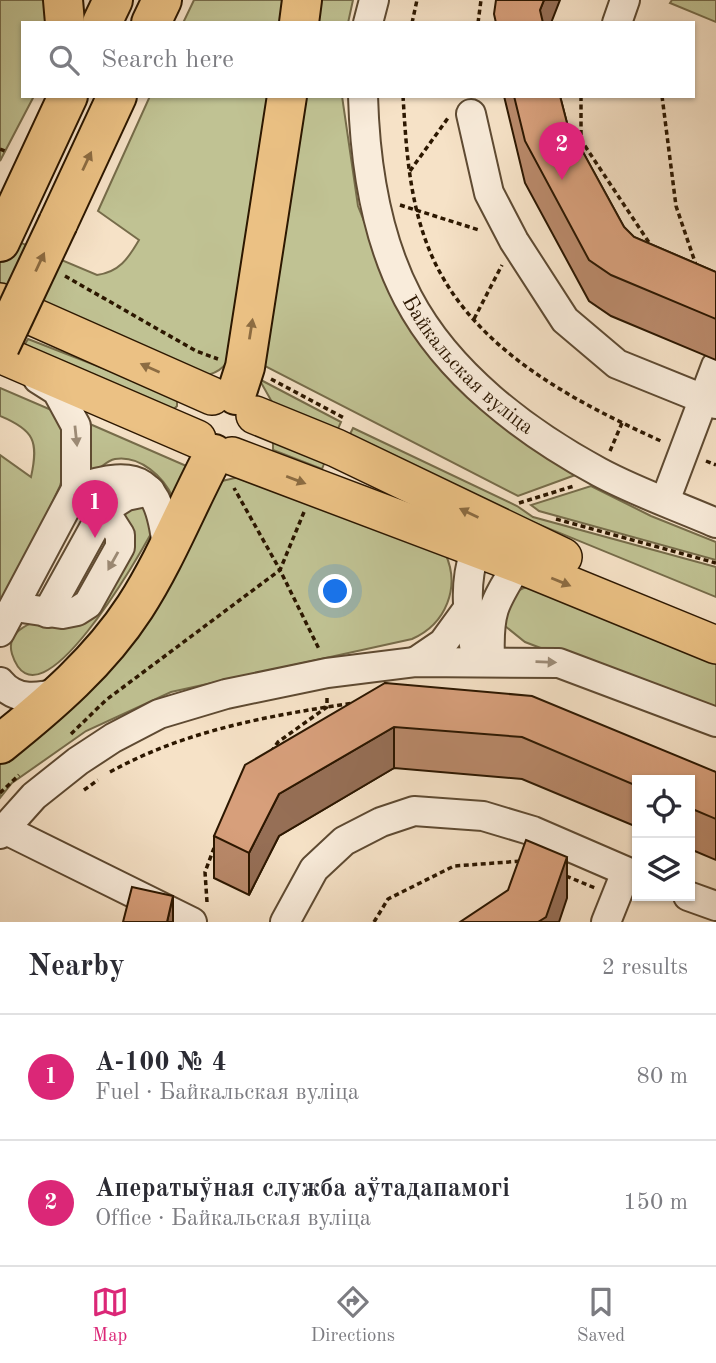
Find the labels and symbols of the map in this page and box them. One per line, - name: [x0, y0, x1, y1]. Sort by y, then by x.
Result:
- pin: 2: [539, 122, 585, 180]
- one-way arrow: [82, 151, 93, 171]
- one-way arrow: [34, 252, 45, 272]
- street label: Байкальская вуліца: [398, 292, 537, 438]
- one-way arrow: [246, 318, 257, 340]
- one-way arrow: [140, 362, 160, 374]
- one-way arrow: [71, 425, 82, 447]
- one-way arrow: [285, 474, 306, 485]
- pin: 1: [72, 480, 118, 538]
- one-way arrow: [459, 507, 479, 518]
- one-way arrow: [107, 551, 119, 570]
- your location: [318, 574, 352, 608]
- one-way arrow: [551, 577, 572, 588]
- one-way arrow: [535, 657, 557, 668]

